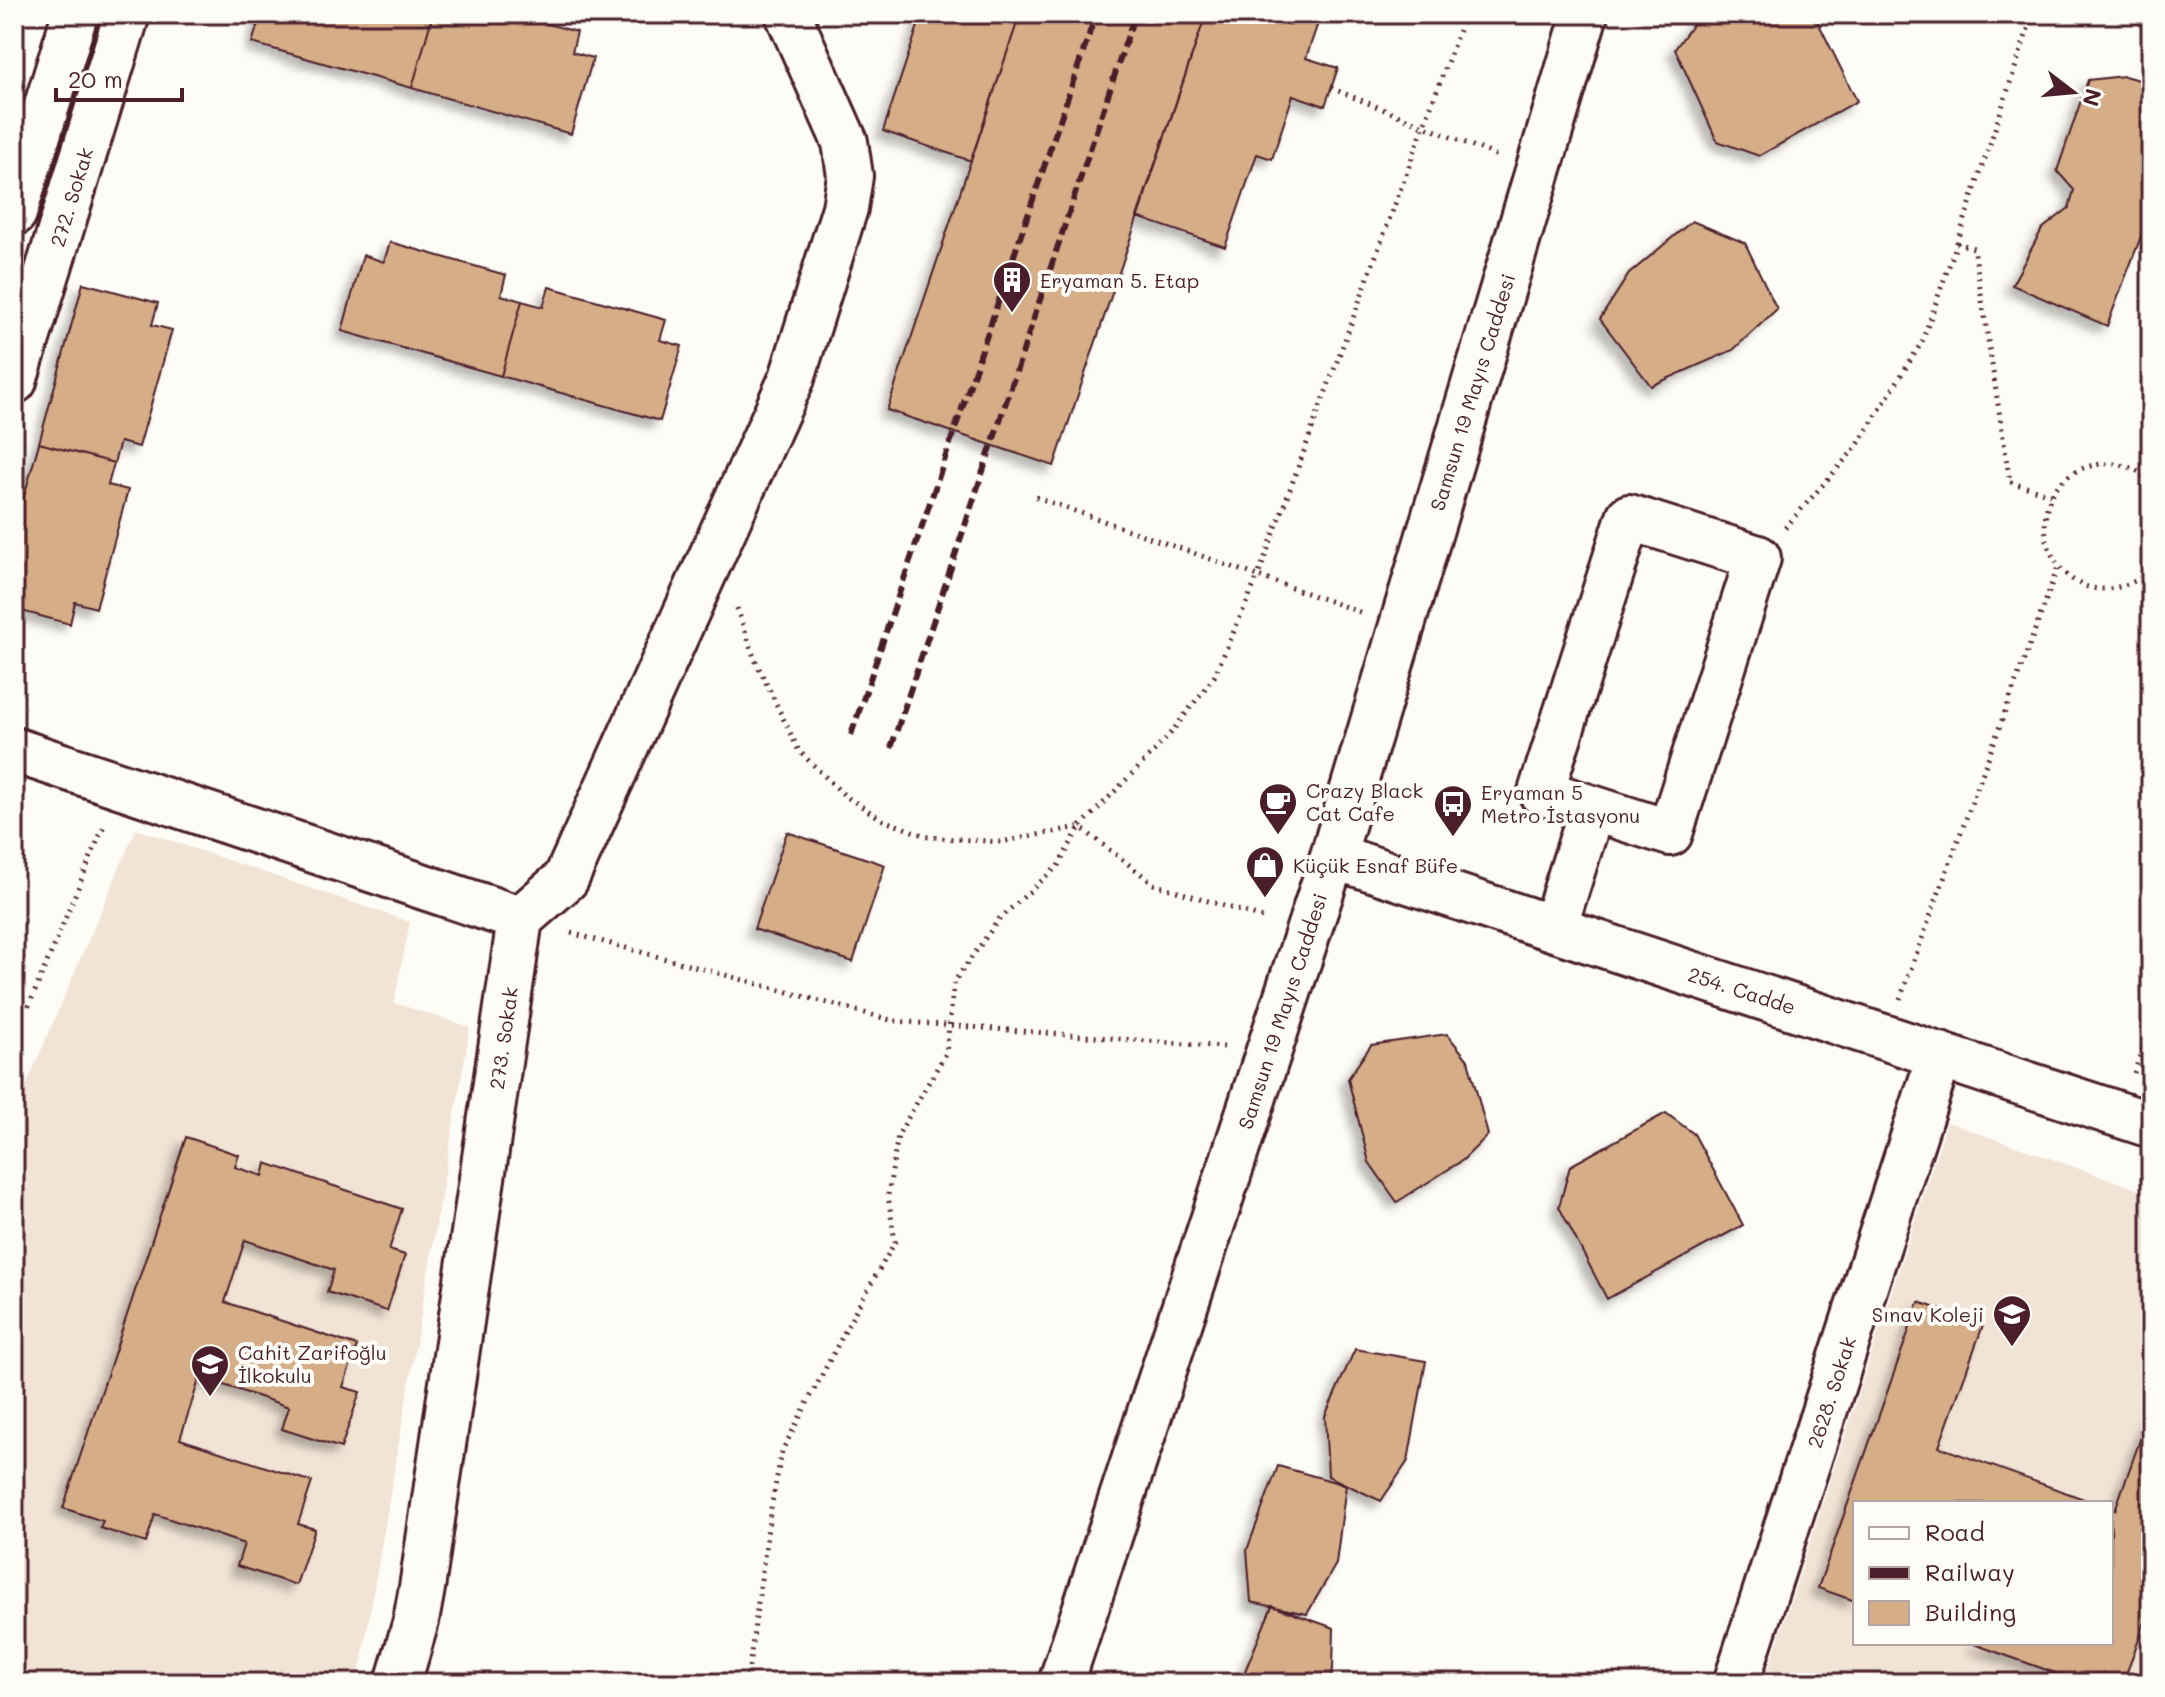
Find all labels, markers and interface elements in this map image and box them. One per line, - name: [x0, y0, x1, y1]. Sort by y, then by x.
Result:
- scale bar: [56, 52, 182, 102]
- north arrow: [2033, 52, 2113, 132]
- text: 20 m: [68, 63, 123, 94]
- text: N: [2076, 86, 2109, 110]
- street label: 272. Sokak: [44, 144, 98, 250]
- building icon: Eryaman 5. Etap: [991, 259, 1033, 314]
- place label: Eryaman 5. Etap: [1040, 267, 1199, 293]
- street label: Samsun 19 Mayıs Caddesi: [1424, 270, 1520, 514]
- place label: Crazy Black Cat Cafe: [1306, 777, 1423, 826]
- place label: Eryaman 5 Metro İstasyonu: [1481, 779, 1640, 828]
- cafe icon: Crazy Black Cat Cafe: [1257, 781, 1299, 836]
- bus stop icon: Eryaman 5 Metro İstasyonu: [1432, 783, 1474, 838]
- shop icon: Küçük Esnaf Büfe: [1244, 844, 1286, 899]
- place label: Küçük Esnaf Büfe: [1293, 852, 1458, 878]
- street label: Samsun 19 Mayıs Caddesi: [1232, 890, 1332, 1132]
- street label: 254. Cadde: [1685, 960, 1799, 1020]
- street label: 273. Sokak: [483, 985, 523, 1091]
- school or university icon: Sınav Koleji: [1991, 1293, 2033, 1348]
- place label: Sınav Koleji: [1872, 1301, 1984, 1327]
- street label: 2628. Sokak: [1801, 1333, 1861, 1451]
- place label: Cahit Zarifoğlu İlkokulu: [238, 1339, 387, 1388]
- school or university icon: Cahit Zarifoğlu İlkokulu: [189, 1343, 231, 1398]
- legend: [1853, 1501, 2113, 1645]
- text: Road: [1925, 1516, 1985, 1547]
- text: Railway: [1925, 1556, 2015, 1587]
- text: Building: [1925, 1596, 2016, 1627]

